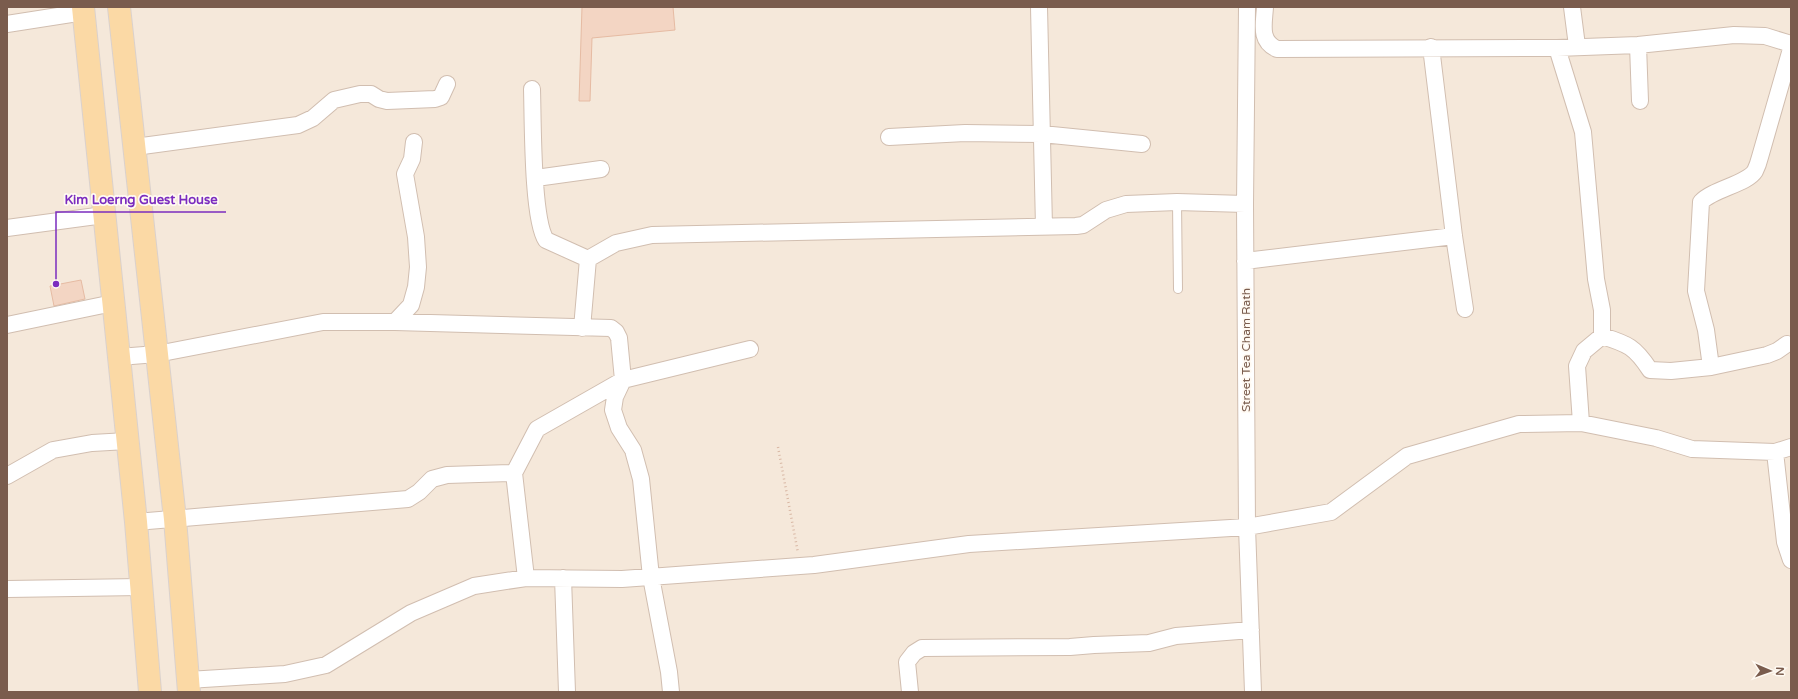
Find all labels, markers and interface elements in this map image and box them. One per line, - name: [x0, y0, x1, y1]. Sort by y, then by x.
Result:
- callout: Kim Loerng Guest House: [56, 187, 226, 212]
- text: Kim Loerng Guest House: [64, 192, 218, 208]
- street label: Street Tea Cham Rath: [1239, 288, 1253, 412]
- north arrow: [1750, 651, 1790, 691]
- text: N: [1773, 667, 1786, 676]

